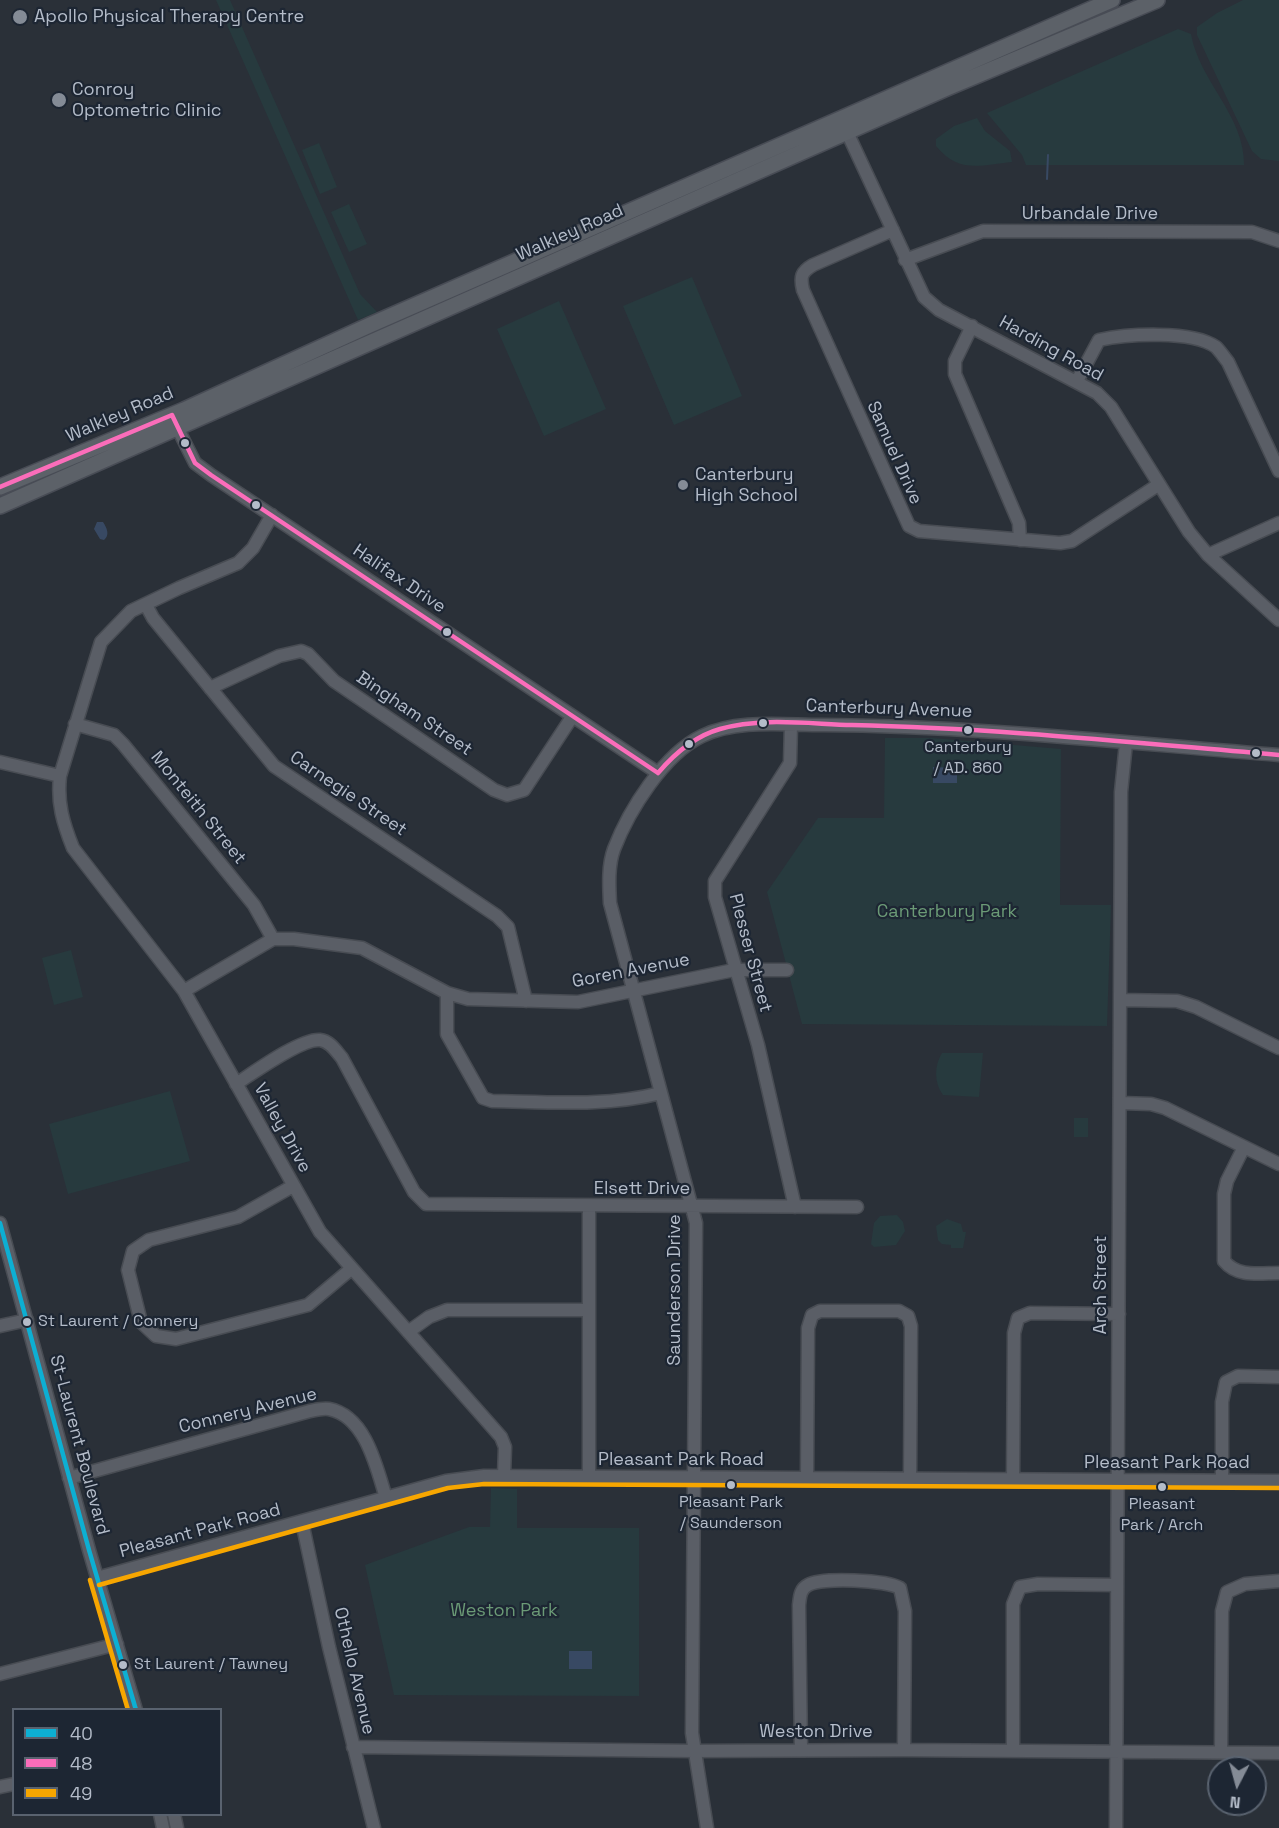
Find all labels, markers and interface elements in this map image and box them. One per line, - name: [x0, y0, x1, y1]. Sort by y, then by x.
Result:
- place label: Apollo Physical Therapy Centre: [34, 6, 304, 28]
- marker: Apollo Physical Therapy Centre: [11, 8, 29, 26]
- place label: Conroy Optometric Clinic: [72, 79, 222, 122]
- marker: Conroy Optometric Clinic: [50, 91, 68, 109]
- street label: Walkley Road: [513, 200, 627, 266]
- street label: Urbandale Drive: [1022, 203, 1158, 225]
- street label: Harding Road: [995, 311, 1107, 387]
- street label: Walkley Road: [63, 383, 177, 447]
- street label: Samuel Drive: [862, 398, 926, 508]
- unlabelled marker: [179, 437, 191, 449]
- place label: Canterbury High School: [695, 464, 798, 506]
- marker: Canterbury High School: [676, 478, 690, 492]
- unlabelled marker: [250, 499, 262, 511]
- street label: Halifax Drive: [348, 540, 450, 618]
- unlabelled marker: [441, 626, 453, 638]
- street label: Bingham Street: [352, 667, 476, 761]
- street label: Canterbury Avenue: [805, 695, 973, 723]
- unlabelled marker: [757, 717, 769, 729]
- marker: Canterbury / AD. 860: [962, 724, 974, 736]
- unlabelled marker: [683, 738, 695, 750]
- place label: Canterbury / AD. 860: [924, 738, 1012, 776]
- street label: Monteith Street: [146, 747, 250, 869]
- street label: Carnegie Street: [285, 747, 411, 841]
- unlabelled marker: [1250, 747, 1262, 759]
- street label: Plesser Street: [724, 891, 776, 1015]
- park label: Canterbury Park: [877, 901, 1017, 923]
- street label: Goren Avenue: [570, 949, 692, 993]
- street label: Valley Drive: [249, 1079, 315, 1177]
- street label: Elsett Drive: [594, 1178, 690, 1200]
- street label: Saunderson Drive: [664, 1214, 686, 1366]
- street label: Arch Street: [1090, 1235, 1112, 1335]
- place label: St Laurent / Connery: [38, 1312, 198, 1332]
- marker: St Laurent / Connery: [21, 1316, 33, 1328]
- street label: St-Laurent Boulevard: [45, 1353, 113, 1537]
- street label: Connery Avenue: [177, 1383, 319, 1439]
- street label: Pleasant Park Road: [598, 1449, 764, 1471]
- street label: Pleasant Park Road: [1084, 1452, 1250, 1474]
- marker: Pleasant Park / Saunderson: [725, 1479, 737, 1491]
- marker: Pleasant Park / Arch: [1156, 1481, 1168, 1493]
- place label: Pleasant Park / Saunderson: [679, 1493, 783, 1531]
- place label: Pleasant Park / Arch: [1121, 1495, 1203, 1533]
- street label: Pleasant Park Road: [117, 1499, 283, 1563]
- park label: Weston Park: [450, 1600, 558, 1622]
- street label: Othello Avenue: [329, 1605, 379, 1737]
- place label: St Laurent / Tawney: [134, 1655, 288, 1675]
- marker: St Laurent / Tawney: [117, 1659, 129, 1671]
- legend: [12, 1708, 222, 1816]
- street label: Weston Drive: [759, 1721, 873, 1743]
- text: 40: [70, 1722, 93, 1745]
- text: 48: [70, 1752, 92, 1775]
- north arrow: [1207, 1756, 1267, 1816]
- text: 49: [70, 1782, 92, 1805]
- text: N: [1229, 1791, 1242, 1813]

